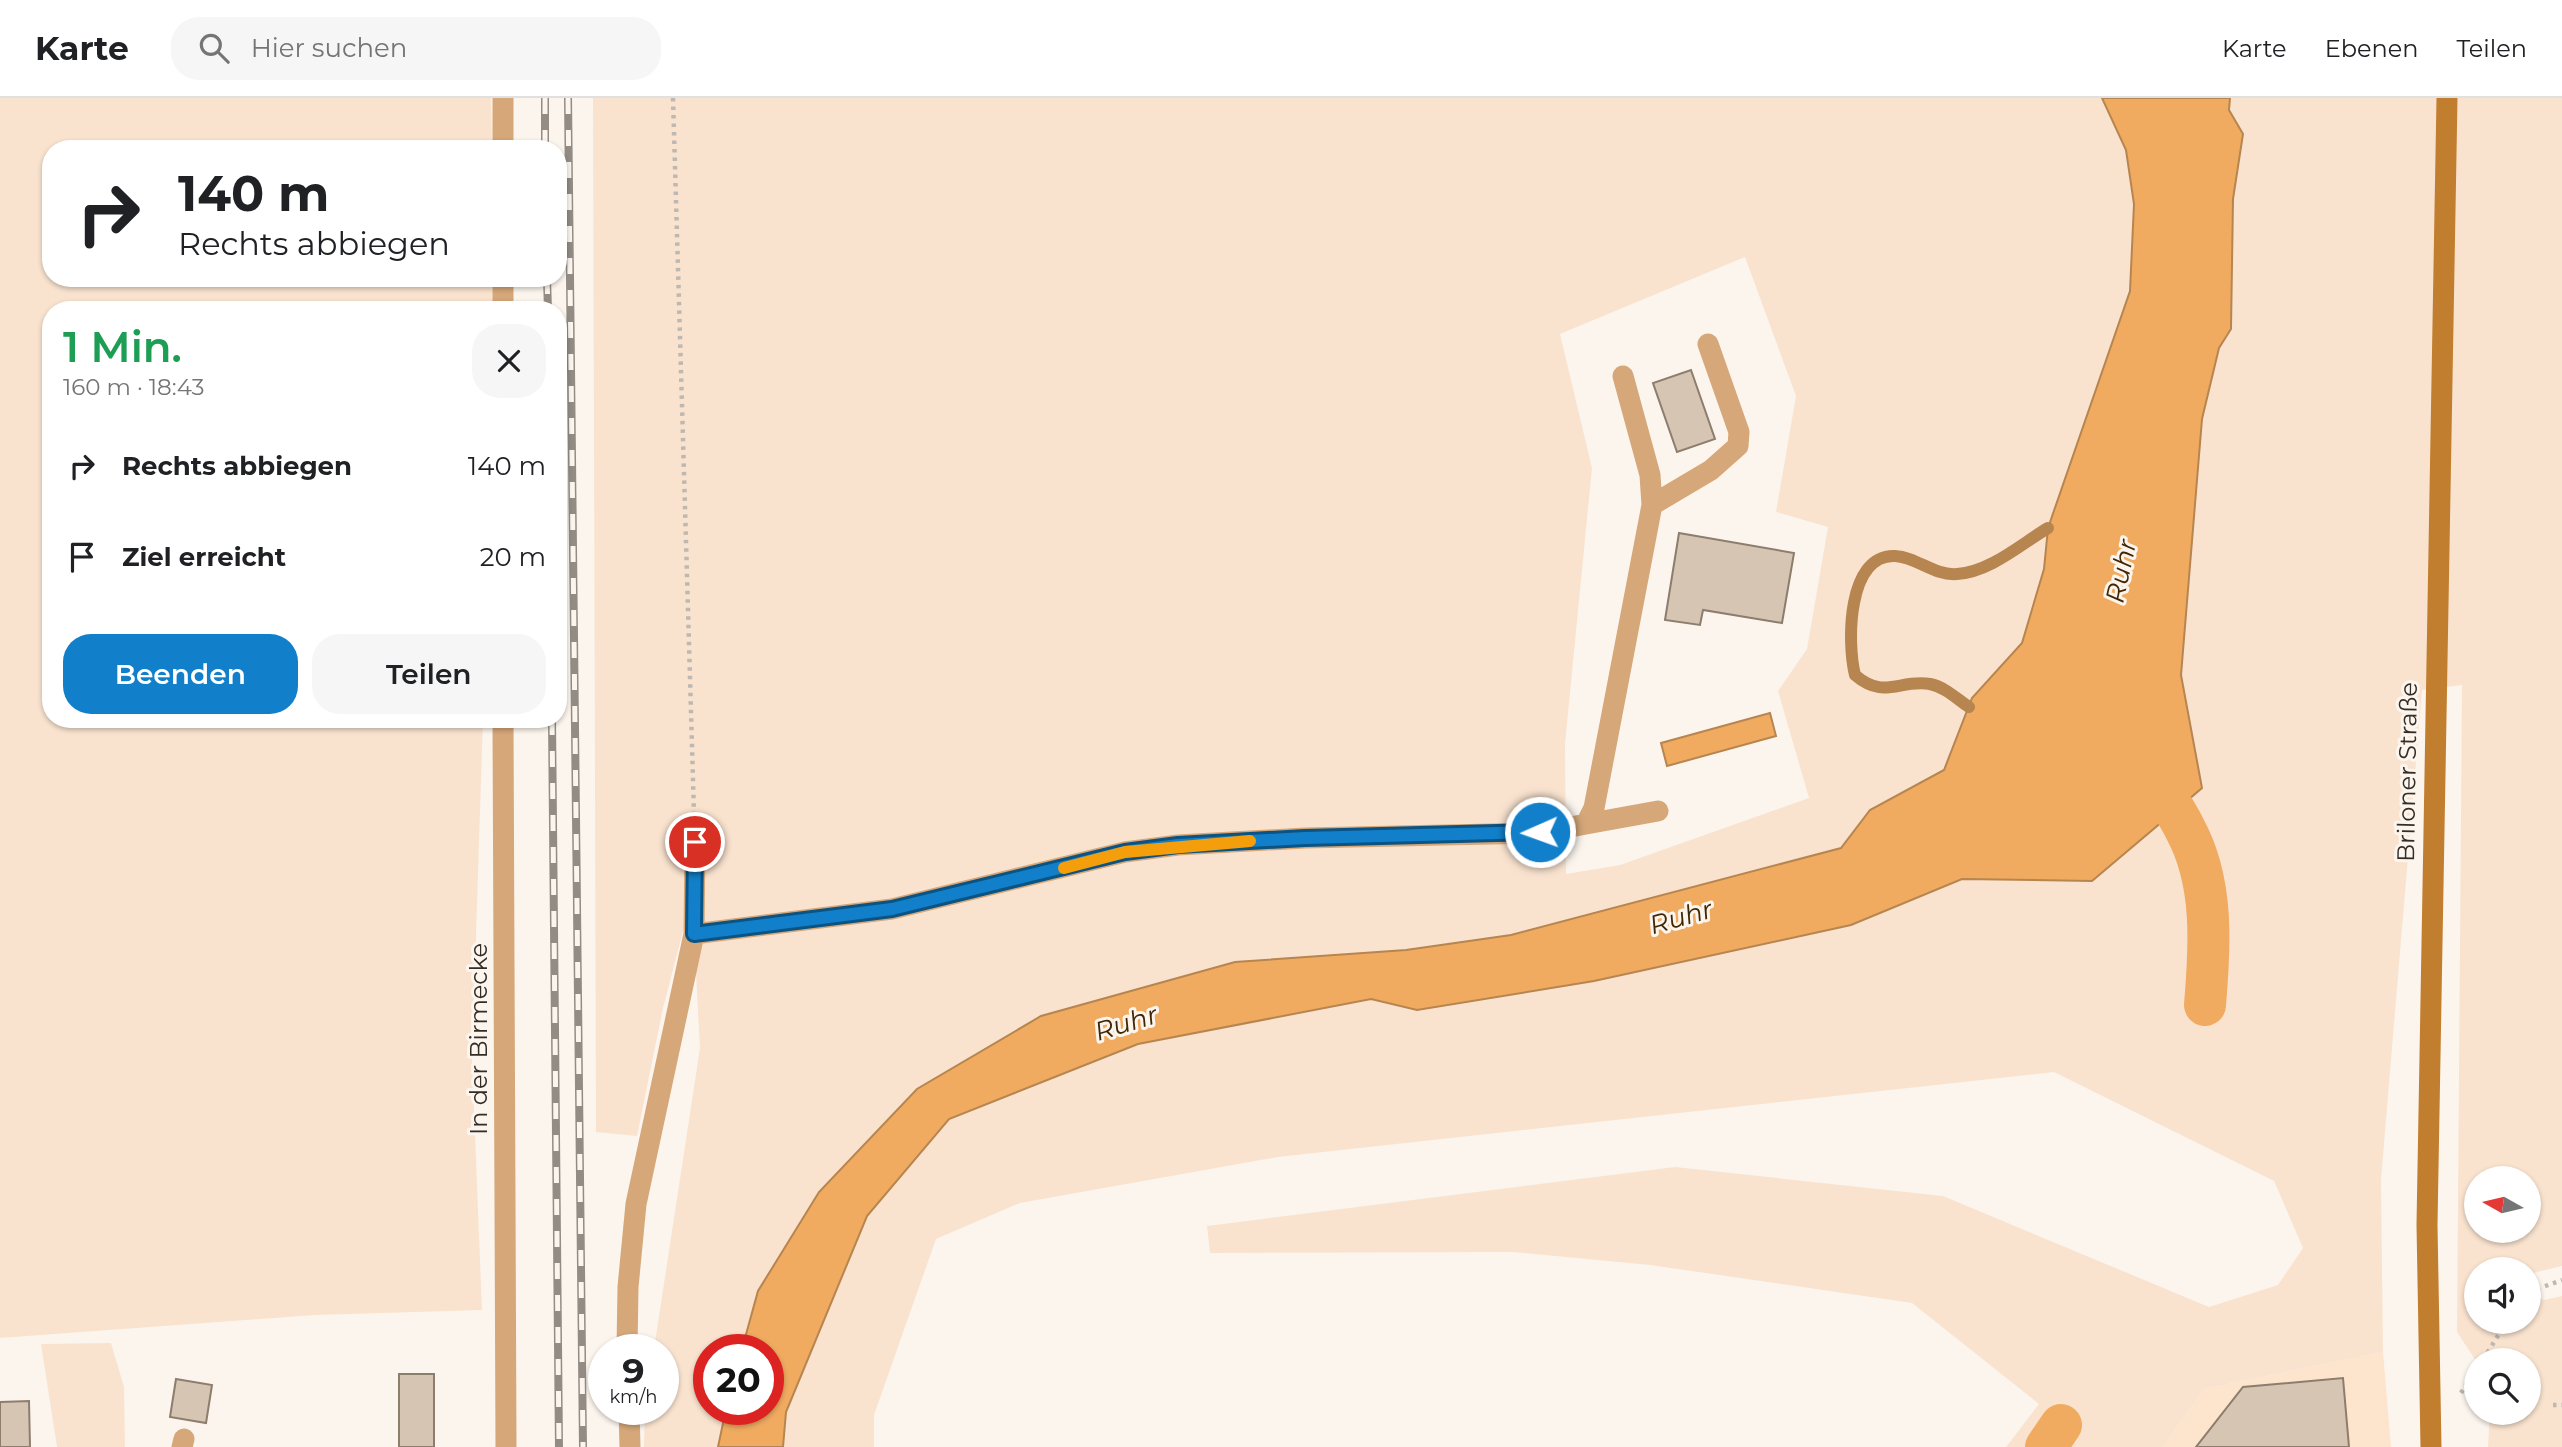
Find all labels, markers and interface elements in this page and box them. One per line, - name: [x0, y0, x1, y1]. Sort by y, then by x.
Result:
- search box: [171, 17, 661, 80]
- text: Karte: [35, 28, 129, 68]
- icon: search: [195, 29, 233, 67]
- text: Hier suchen: [251, 32, 407, 64]
- text: Karte: [2222, 34, 2287, 63]
- text: Ebenen: [2325, 34, 2418, 63]
- text: Teilen: [2456, 34, 2527, 63]
- text: 140 m: [178, 164, 330, 223]
- icon: right: [63, 168, 154, 259]
- text: Rechts abbiegen: [178, 224, 450, 263]
- text: 1 Min.: [63, 321, 182, 373]
- button: close: [472, 324, 546, 398]
- text: 160 m · 18:43: [63, 373, 205, 401]
- icon: right: [63, 447, 101, 485]
- text: Rechts abbiegen: [122, 450, 352, 482]
- text: 140 m: [468, 450, 546, 482]
- water label: Ruhr: [2099, 536, 2143, 606]
- icon: arrive: [63, 538, 101, 576]
- text: Ziel erreicht: [122, 541, 286, 573]
- text: 20 m: [480, 541, 546, 573]
- button: Beenden: [63, 634, 298, 714]
- button: Teilen: [312, 634, 546, 714]
- street label: Briloner Straße: [2391, 682, 2423, 862]
- position arrow: [1503, 795, 1577, 869]
- pin: [665, 812, 725, 872]
- icon: arrive: [676, 823, 714, 861]
- water label: Ruhr: [1646, 893, 1717, 941]
- street label: In der Birmecke: [464, 943, 493, 1135]
- water label: Ruhr: [1091, 998, 1162, 1048]
- north arrow: [2464, 1166, 2541, 1242]
- map controls: [2464, 1166, 2541, 1425]
- button: sound: [2464, 1257, 2541, 1334]
- speed limit sign: 20: [693, 1334, 784, 1425]
- button: search: [2464, 1348, 2541, 1425]
- text: 9: [622, 1349, 645, 1392]
- text: km/h: [609, 1386, 658, 1408]

